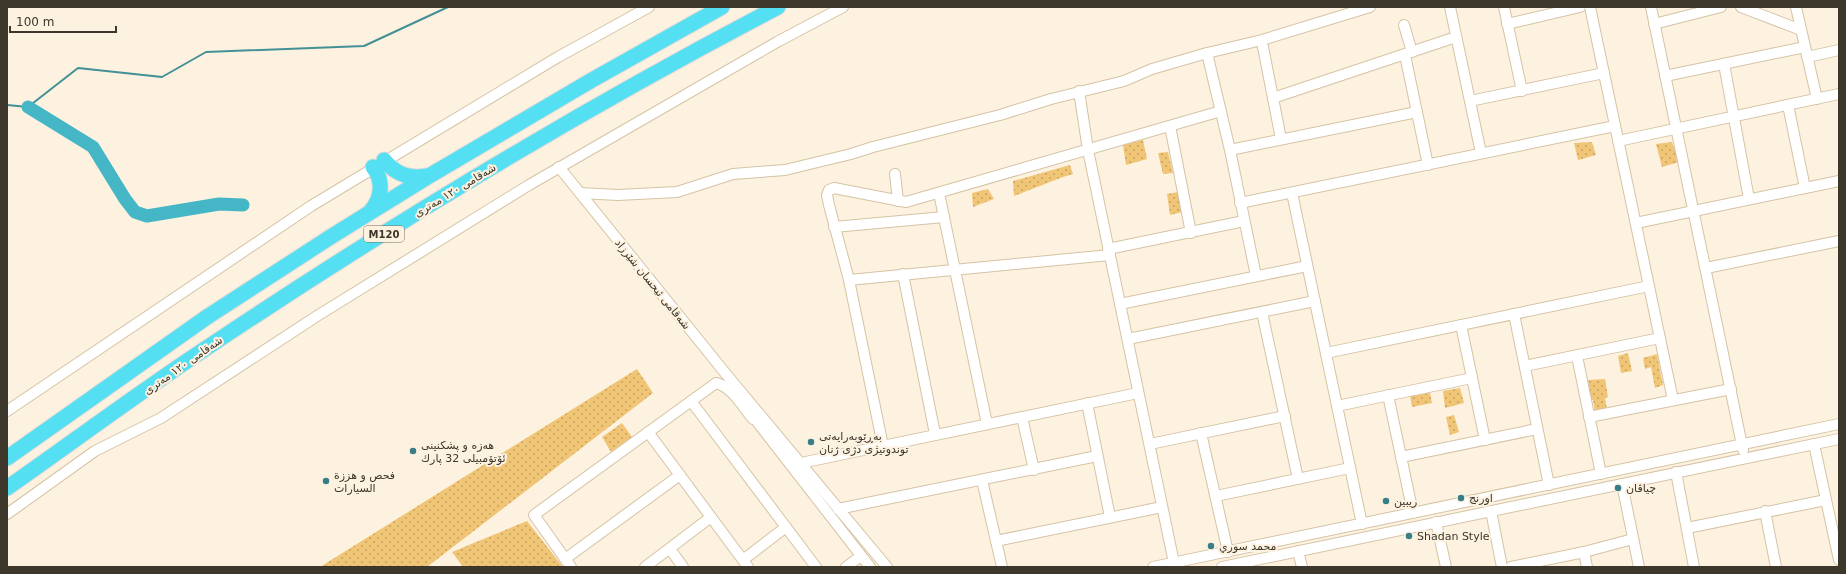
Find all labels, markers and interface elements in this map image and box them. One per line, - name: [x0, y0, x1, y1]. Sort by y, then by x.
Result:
- scale bar: [10, 8, 116, 34]
- text: 100 m: [16, 15, 54, 29]
- street label: شەقامی ١٢٠ مەتری: [412, 161, 498, 220]
- road number: M120: [364, 226, 404, 242]
- street label: شەقامی ئیحسان شێرزاد: [612, 237, 693, 332]
- street label: شەقامی ١٢٠ مەتری: [141, 333, 225, 397]
- place label: بەڕێوبەرایەتی توندوتیژی دژی ژنان: [819, 430, 909, 456]
- marker: بەڕێوبەرایەتی توندوتیژی دژی ژنان: [806, 437, 816, 447]
- place label: هه‌زه‌ و پشكنینی ئۆتۆمبیلی 32 پارك: [421, 439, 506, 465]
- marker: هه‌زه‌ و پشكنینی ئۆتۆمبیلی 32 پارك: [408, 446, 418, 456]
- place label: فحص و هززة السيارات: [334, 469, 395, 495]
- marker: فحص و هززة السيارات: [321, 476, 331, 486]
- place label: چياڤان: [1626, 482, 1656, 495]
- marker: چياڤان: [1613, 483, 1623, 493]
- place label: اورنج: [1469, 492, 1493, 505]
- marker: اورنج: [1456, 493, 1466, 503]
- place label: ريبين: [1394, 495, 1417, 508]
- marker: ريبين: [1381, 496, 1391, 506]
- place label: Shadan Style: [1417, 530, 1490, 543]
- marker: Shadan Style: [1404, 531, 1414, 541]
- place label: محمد سوري: [1219, 540, 1277, 553]
- marker: محمد سوري: [1206, 541, 1216, 551]

